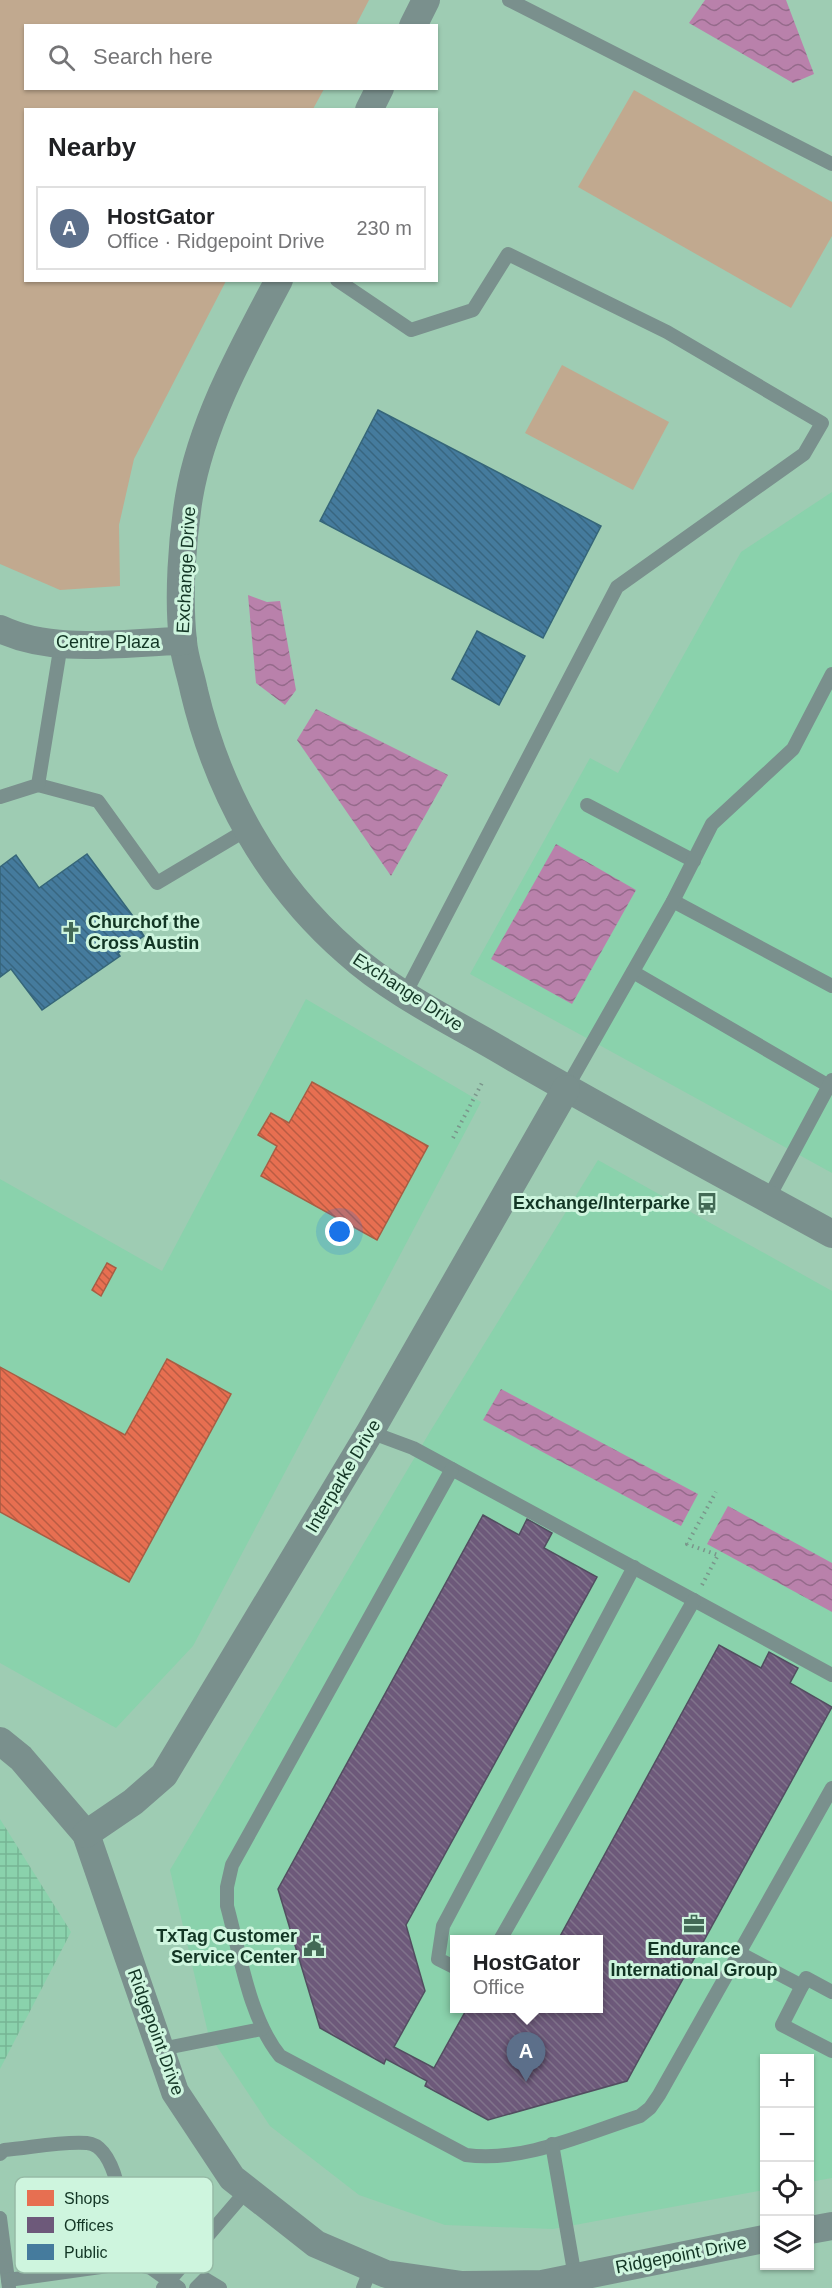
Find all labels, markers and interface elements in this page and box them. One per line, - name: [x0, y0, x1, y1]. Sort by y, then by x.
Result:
- search box: [24, 24, 438, 90]
- icon: search: [45, 41, 78, 74]
- text: Search here: [93, 44, 213, 69]
- text: Nearby: [48, 132, 136, 162]
- text: HostGator: [107, 204, 215, 229]
- text: A: [62, 217, 77, 239]
- text: 230 m: [356, 217, 412, 239]
- text: Office · Ridgepoint Drive: [107, 230, 325, 252]
- street label: Exchange Drive: [173, 506, 199, 634]
- street label: Centre Plaza: [56, 632, 161, 652]
- place label: Churchof the Cross Austin: [88, 912, 200, 953]
- church icon: Churchof the Cross Austin: [59, 920, 83, 944]
- street label: Exchange Drive: [349, 949, 467, 1035]
- bus stop icon: Exchange/Interparke: [695, 1191, 719, 1215]
- place label: Exchange/Interparke: [513, 1193, 690, 1213]
- your location: [325, 1217, 354, 1246]
- street label: Interparke Drive: [301, 1416, 385, 1536]
- office icon: Endurance International Group: [682, 1912, 706, 1936]
- place label: TxTag Customer Service Center: [156, 1926, 297, 1967]
- public building icon: TxTag Customer Service Center: [302, 1934, 326, 1958]
- popup: [450, 1935, 603, 2013]
- place label: Endurance International Group: [610, 1939, 778, 1980]
- text: HostGator: [473, 1950, 580, 1975]
- street label: Ridgepoint Drive: [124, 1966, 188, 2098]
- text: Office: [473, 1976, 525, 1998]
- pin: A: [506, 2032, 546, 2082]
- map controls: [760, 2054, 814, 2270]
- button: +: [760, 2054, 814, 2108]
- button: −: [760, 2108, 814, 2162]
- button: locate: [760, 2162, 814, 2216]
- legend: [15, 2177, 213, 2273]
- text: Shops: [64, 2190, 109, 2207]
- button: layers: [760, 2216, 814, 2270]
- text: Offices: [64, 2217, 114, 2234]
- street label: Ridgepoint Drive: [614, 2232, 748, 2278]
- text: Public: [64, 2244, 108, 2261]

